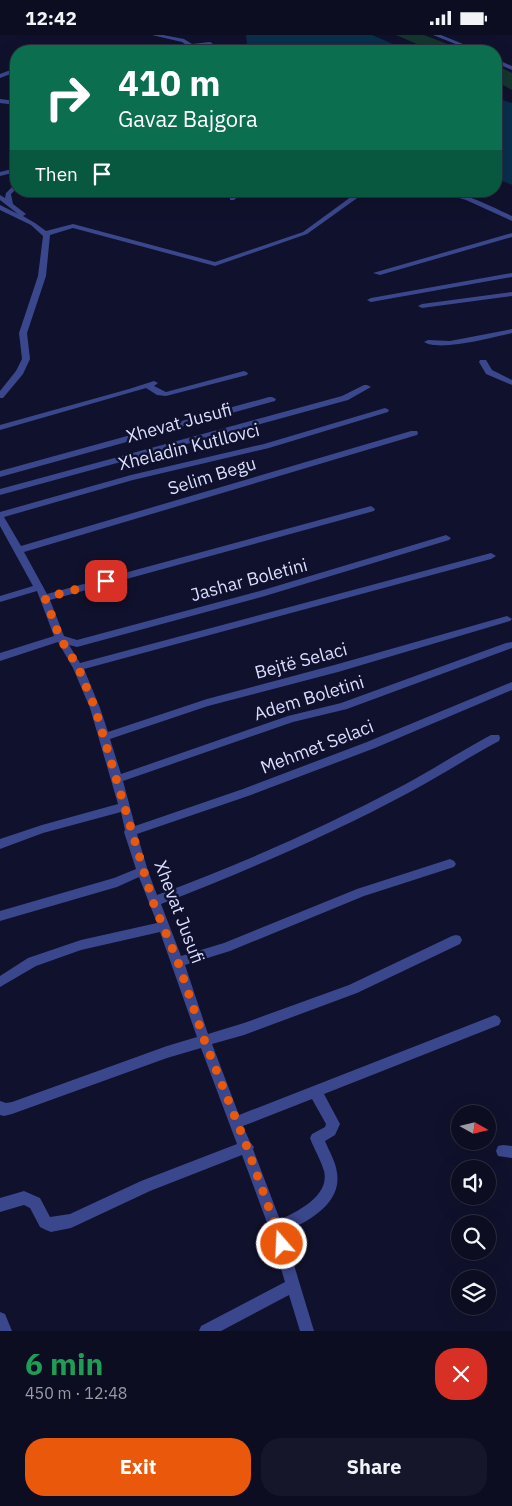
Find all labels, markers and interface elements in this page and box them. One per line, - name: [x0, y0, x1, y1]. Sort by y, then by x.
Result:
- text: 12:42: [25, 6, 77, 30]
- text: 410 m: [118, 60, 221, 106]
- icon: right: [35, 65, 100, 130]
- text: Gavaz Bajgora: [118, 104, 258, 133]
- icon: arrive: [88, 160, 116, 188]
- text: Then: [35, 162, 78, 186]
- street label: Xhevat Jusufi: [124, 397, 234, 448]
- street label: Xheladin Kutllovci: [116, 418, 262, 475]
- street label: Selim Begu: [165, 451, 259, 500]
- street label: Jashar Boletini: [188, 553, 310, 606]
- pin: [85, 560, 127, 602]
- icon: arrive: [92, 567, 120, 595]
- street label: Bejtë Selaci: [252, 637, 350, 684]
- street label: Adem Boletini: [251, 670, 367, 725]
- street label: Mehmet Selaci: [257, 714, 377, 779]
- street label: Xhevat Jusufi: [149, 857, 210, 967]
- north arrow: [451, 1105, 496, 1150]
- map controls: [451, 1105, 496, 1315]
- button: sound: [451, 1160, 496, 1205]
- button: search: [451, 1215, 496, 1260]
- position arrow: [255, 1217, 307, 1269]
- button: layers: [451, 1270, 496, 1315]
- text: 6 min: [25, 1344, 103, 1383]
- button: close: [435, 1348, 487, 1400]
- text: 450 m · 12:48: [25, 1383, 127, 1403]
- button: Exit: [25, 1438, 251, 1496]
- button: Share: [261, 1438, 487, 1496]

